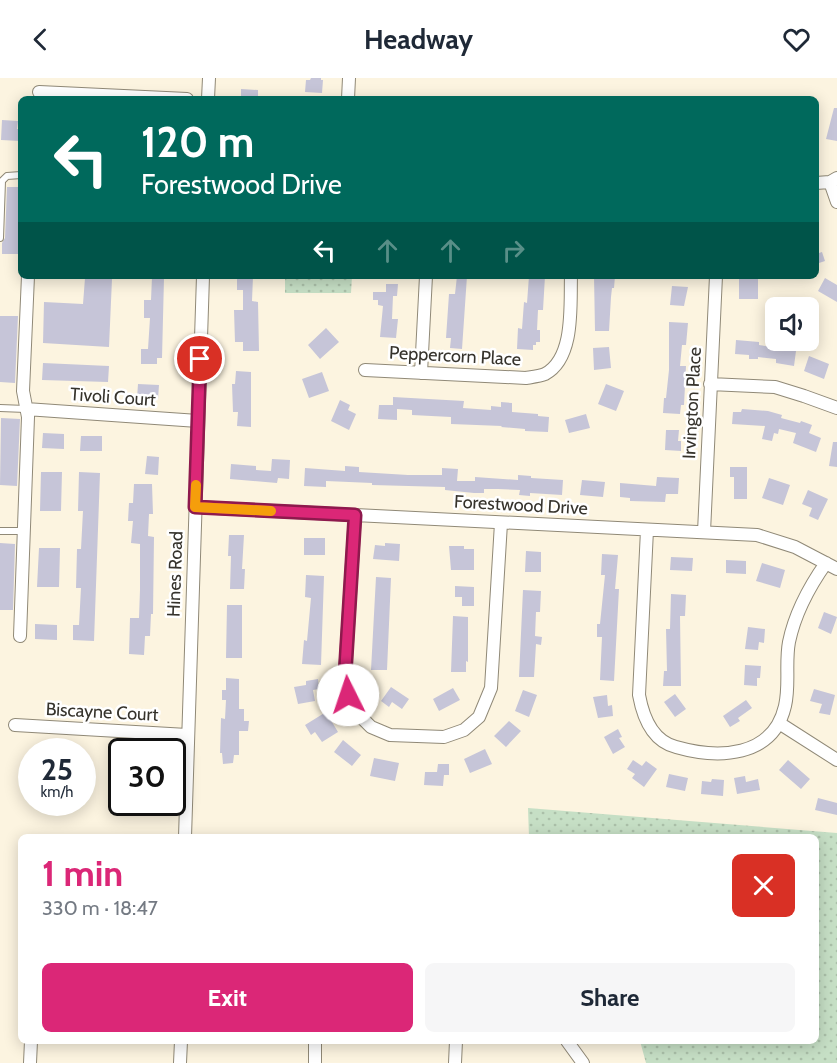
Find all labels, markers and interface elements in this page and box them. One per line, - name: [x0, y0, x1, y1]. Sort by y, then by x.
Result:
- icon: back: [24, 23, 57, 56]
- text: Headway: [364, 23, 473, 56]
- icon: heart: [780, 23, 813, 56]
- text: 120 m: [141, 116, 254, 168]
- icon: left: [42, 120, 120, 198]
- text: Forestwood Drive: [141, 168, 342, 201]
- icon: left: [308, 234, 341, 267]
- icon: ahead: [371, 234, 404, 267]
- icon: ahead: [434, 234, 467, 267]
- icon: right: [497, 234, 530, 267]
- map controls: [765, 297, 819, 351]
- button: sound: [765, 297, 819, 351]
- pin: [174, 333, 225, 384]
- icon: arrive: [183, 342, 216, 375]
- street label: Peppercorn Place: [388, 342, 522, 370]
- street label: Irvington Place: [678, 346, 706, 460]
- street label: Tivoli Court: [69, 383, 157, 411]
- street label: Forestwood Drive: [454, 491, 588, 519]
- street label: Hines Road: [163, 531, 187, 617]
- position arrow: [316, 663, 380, 727]
- street label: Biscayne Court: [45, 698, 159, 726]
- speed limit sign: 30: [108, 738, 186, 816]
- text: 25: [41, 751, 73, 788]
- text: km/h: [41, 783, 73, 801]
- text: 1 min: [42, 851, 123, 895]
- button: close: [732, 854, 795, 917]
- text: 330 m · 18:47: [42, 896, 158, 920]
- button: Exit: [42, 963, 413, 1032]
- button: Share: [425, 963, 795, 1032]

